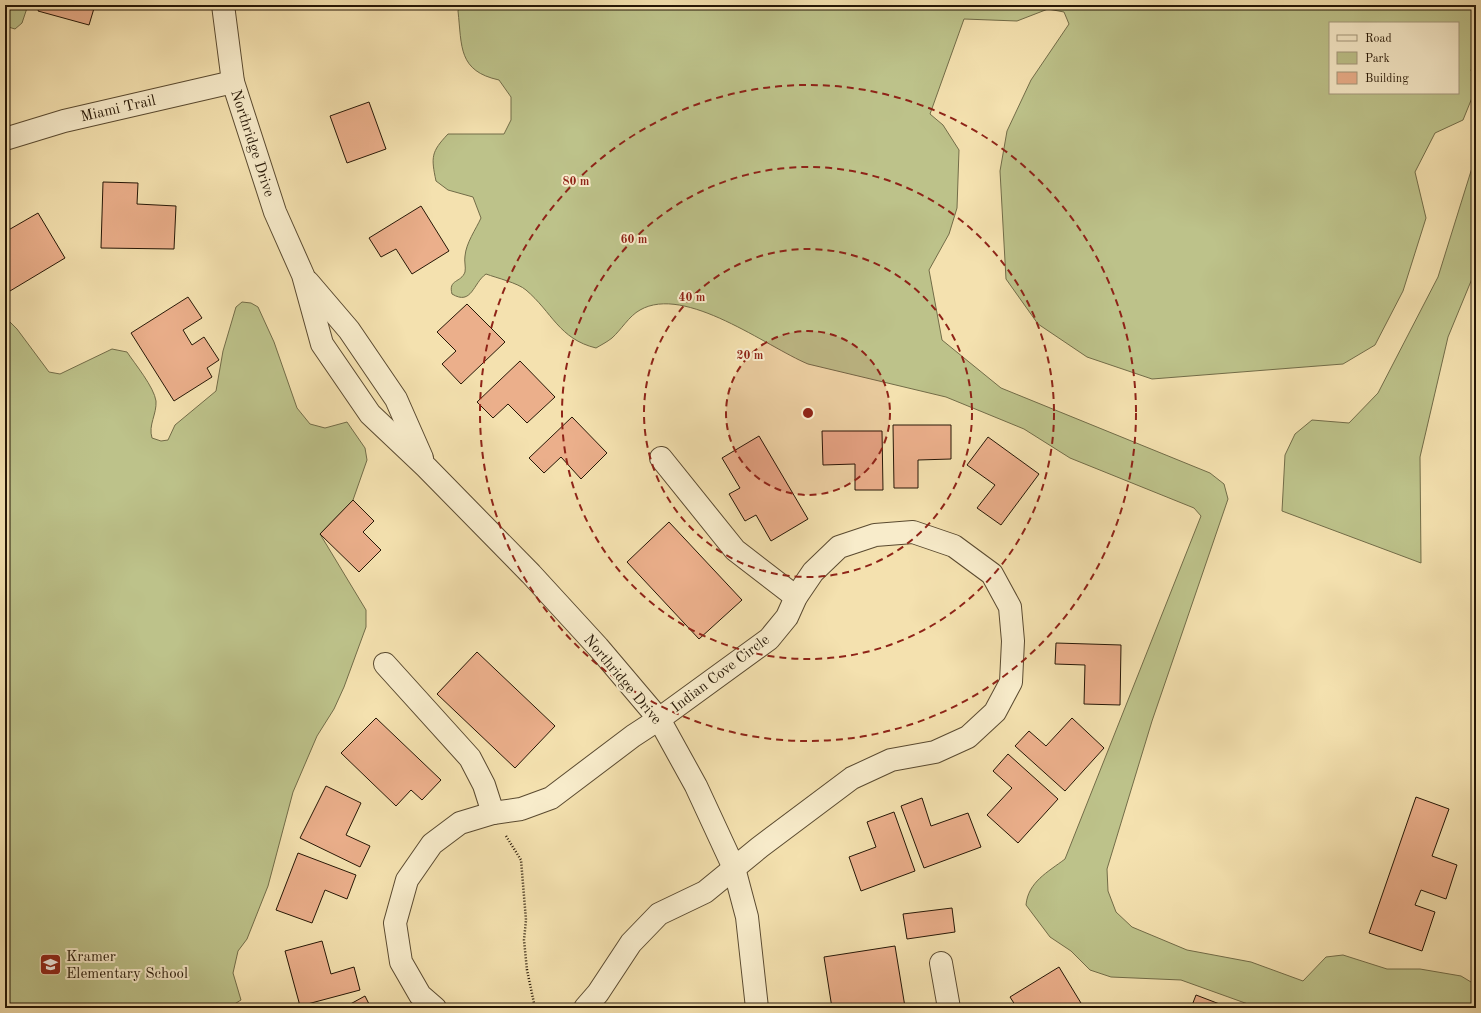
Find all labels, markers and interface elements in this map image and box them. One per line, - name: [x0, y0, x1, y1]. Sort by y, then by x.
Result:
- legend: [1329, 22, 1459, 94]
- text: Road: [1365, 33, 1392, 45]
- text: Park: [1365, 53, 1390, 65]
- text: Building: [1365, 73, 1409, 85]
- street label: Northridge Drive: [227, 88, 276, 199]
- street label: Miami Trail: [79, 94, 157, 125]
- text: 80 m: [563, 176, 590, 188]
- text: 60 m: [621, 234, 648, 246]
- text: 40 m: [679, 292, 706, 304]
- text: 20 m: [737, 350, 764, 362]
- centre of rings: [801, 406, 815, 420]
- street label: Northridge Drive: [580, 632, 664, 728]
- street label: Indian Cove Circle: [669, 632, 773, 716]
- place label: Kramer Elementary School: [66, 950, 188, 982]
- school or university icon: Kramer Elementary School: [38, 952, 64, 978]

